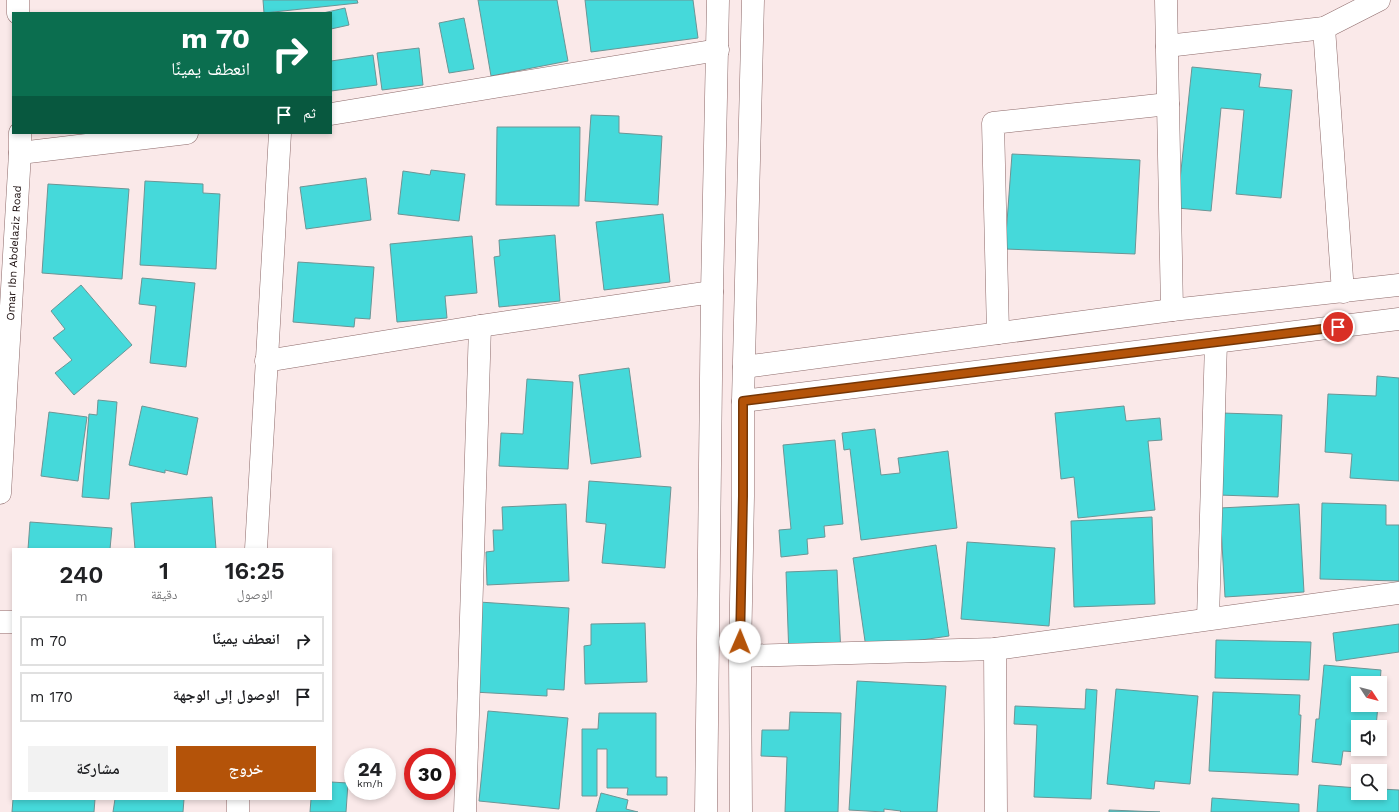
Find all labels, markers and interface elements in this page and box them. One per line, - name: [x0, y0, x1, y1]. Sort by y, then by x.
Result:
- text: 70 m: [181, 22, 250, 55]
- icon: right: [264, 28, 316, 80]
- text: انعطف يمينًا: [171, 58, 250, 79]
- icon: arrive: [273, 104, 295, 126]
- text: ثم: [303, 104, 316, 122]
- street label: Omar Ibn Abdelaziz Road: [4, 185, 24, 321]
- pin: [1321, 310, 1355, 344]
- icon: arrive: [1327, 316, 1349, 338]
- text: 1: [159, 557, 169, 585]
- text: 16:25: [225, 557, 285, 585]
- text: 240: [59, 561, 104, 589]
- text: دقيقة: [151, 587, 177, 602]
- text: الوصول: [237, 587, 273, 602]
- text: m: [75, 589, 88, 604]
- position arrow: [719, 621, 761, 663]
- text: انعطف يمينًا: [212, 630, 280, 648]
- icon: right: [292, 630, 314, 652]
- text: 70 m: [30, 632, 67, 650]
- north arrow: [1351, 676, 1387, 712]
- map controls: [1351, 676, 1387, 800]
- text: الوصول إلى الوجهة: [173, 686, 280, 704]
- icon: arrive: [292, 686, 314, 708]
- text: 170 m: [30, 688, 73, 706]
- button: sound: [1351, 720, 1387, 756]
- button: مشاركة: [28, 746, 168, 792]
- button: خروج: [176, 746, 316, 792]
- speed limit sign: 30: [404, 748, 456, 800]
- text: 24: [358, 757, 382, 781]
- button: search: [1351, 764, 1387, 800]
- text: km/h: [357, 778, 383, 789]

